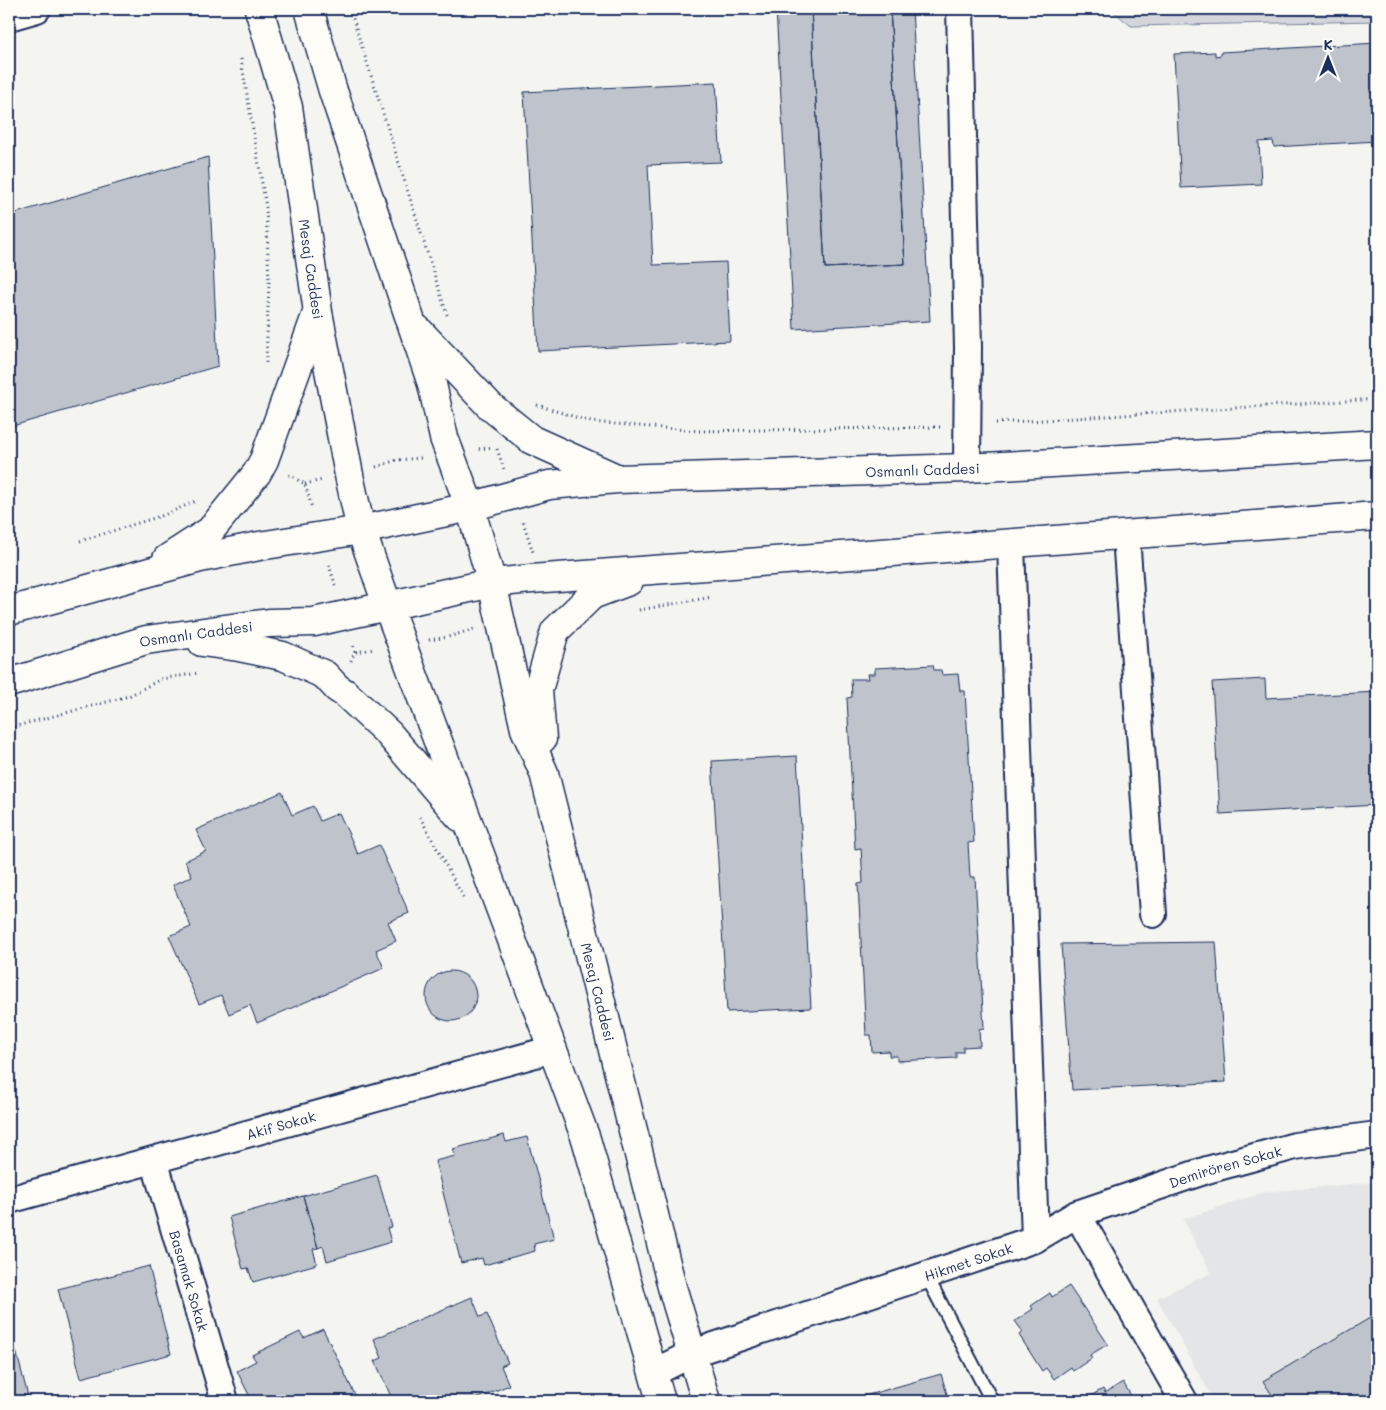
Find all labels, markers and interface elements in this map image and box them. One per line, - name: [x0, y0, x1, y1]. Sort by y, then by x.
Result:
- north arrow: [1304, 32, 1354, 82]
- text: K: [1323, 35, 1333, 54]
- street label: Mesaj Caddesi: [295, 218, 329, 321]
- street label: Osmanlı Caddesi: [865, 458, 980, 481]
- street label: Osmanlı Caddesi: [137, 616, 254, 651]
- street label: Mesaj Caddesi: [577, 941, 620, 1043]
- street label: Akif Sokak: [244, 1106, 318, 1143]
- street label: Demirören Sokak: [1166, 1141, 1284, 1192]
- street label: Basamak Sokak: [166, 1228, 214, 1334]
- street label: Hikmet Sokak: [922, 1238, 1015, 1285]

